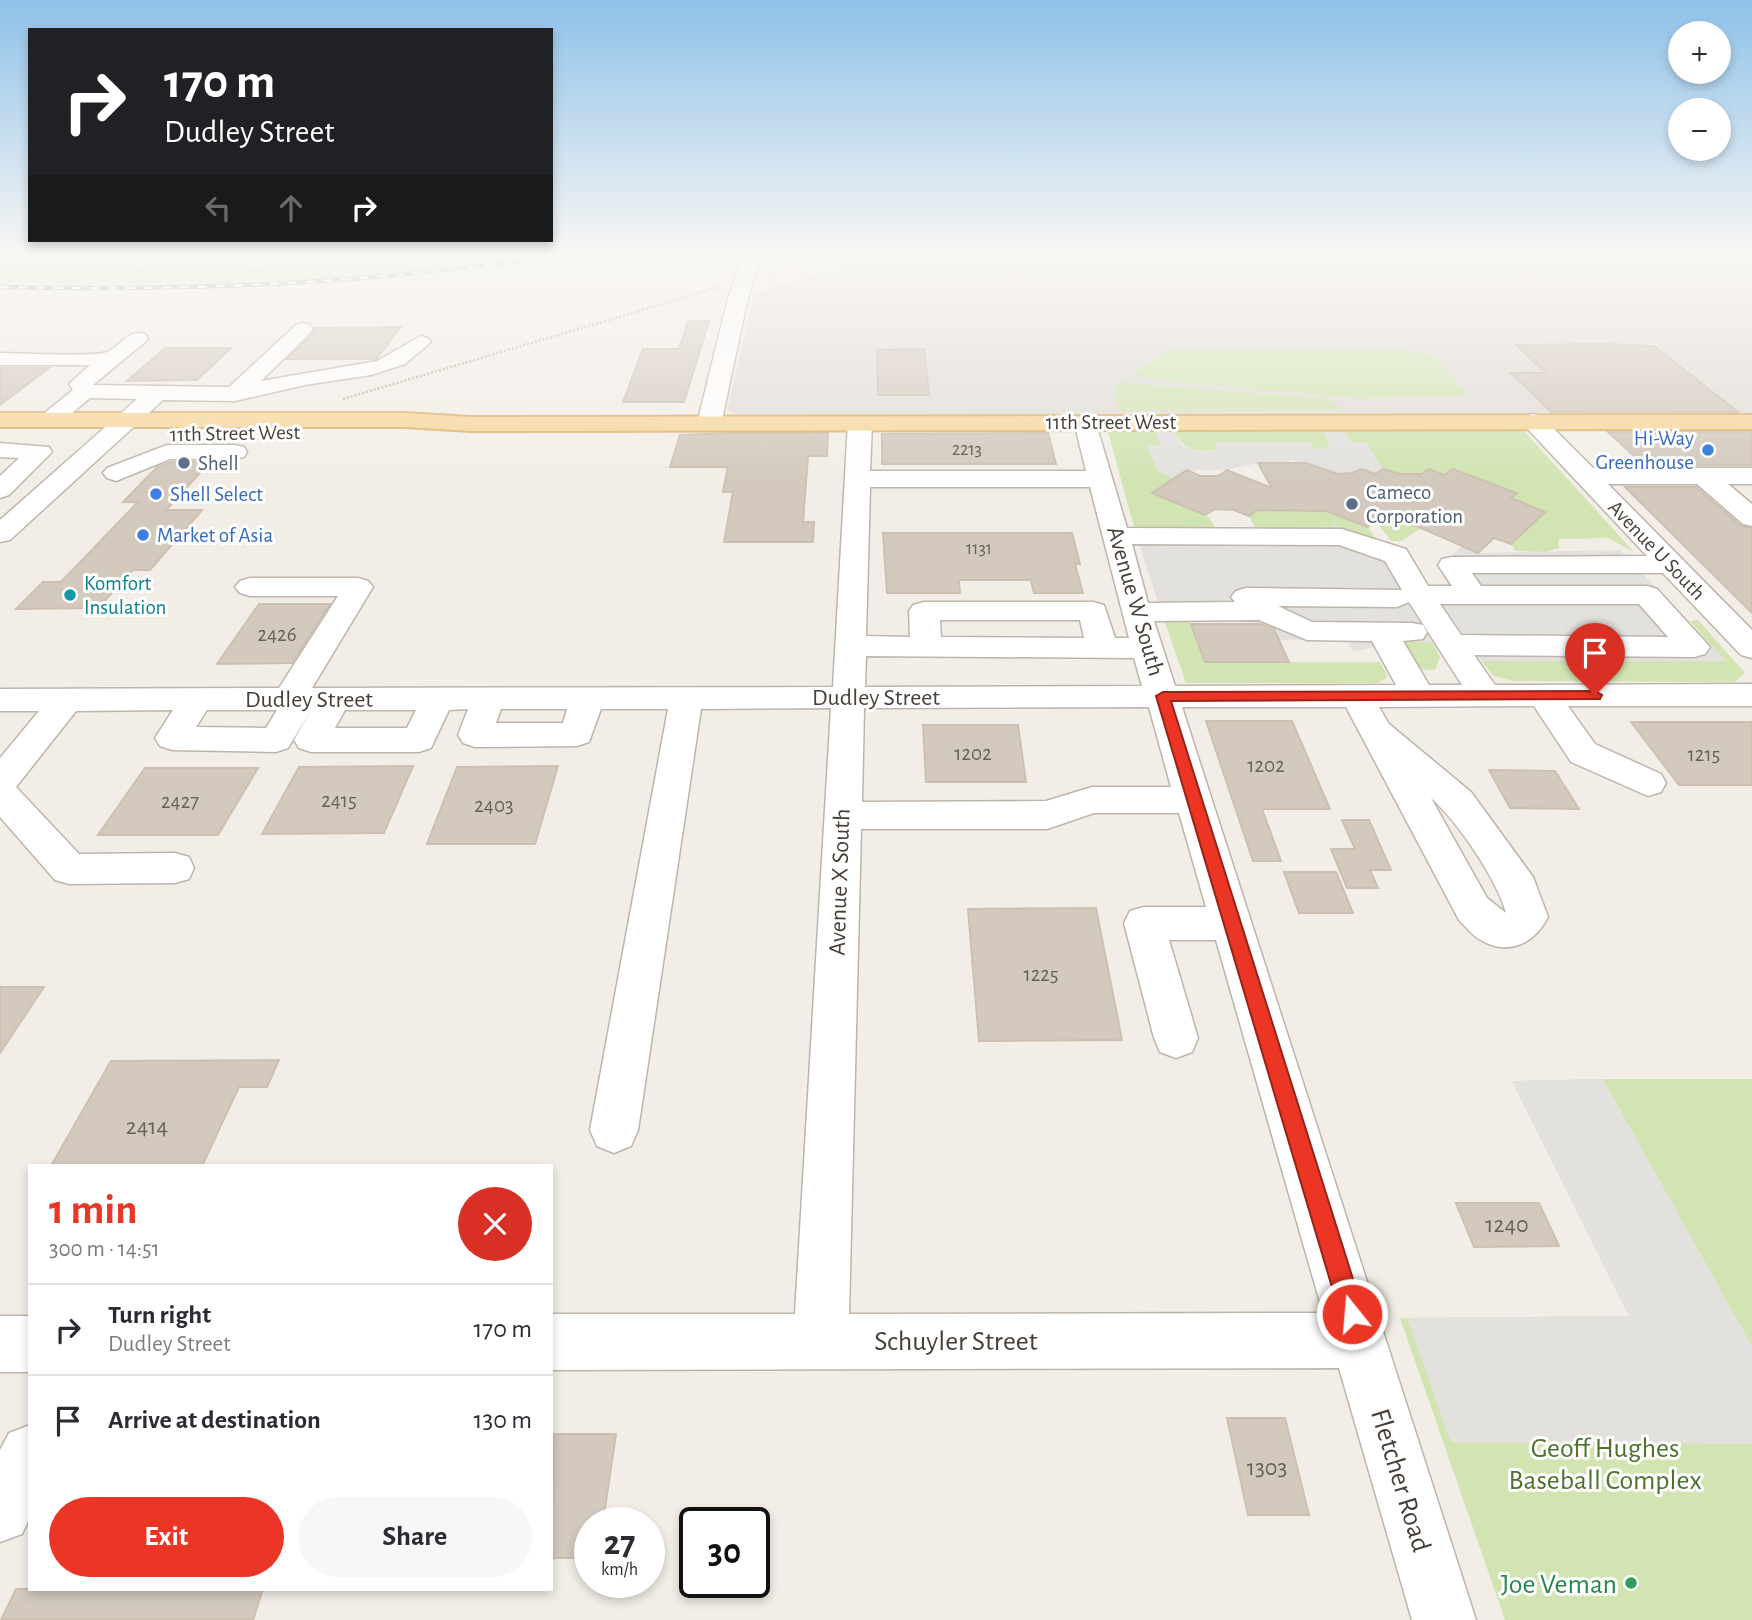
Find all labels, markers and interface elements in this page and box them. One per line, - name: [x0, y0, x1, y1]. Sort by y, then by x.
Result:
- map controls: [1668, 21, 1731, 161]
- button: +: [1668, 21, 1731, 84]
- icon: right: [49, 56, 140, 147]
- text: 170 m: [164, 58, 275, 107]
- button: −: [1668, 98, 1731, 161]
- text: Dudley Street: [164, 116, 334, 148]
- icon: left: [199, 189, 237, 227]
- icon: ahead: [272, 189, 310, 227]
- icon: right: [345, 189, 383, 227]
- street label: 11th Street West: [1046, 412, 1176, 433]
- street label: 11th Street West: [170, 422, 301, 445]
- place label: Hi-Way Greenhouse: [1595, 428, 1694, 473]
- house number: 2213: [952, 441, 982, 459]
- marker: Hi-Way Greenhouse: [1700, 442, 1716, 458]
- place label: Shell: [198, 453, 239, 474]
- marker: Shell: [176, 455, 192, 471]
- place label: Cameco Corporation: [1366, 482, 1463, 527]
- place label: Shell Select: [170, 484, 263, 505]
- marker: Shell Select: [148, 486, 164, 502]
- marker: Cameco Corporation: [1344, 496, 1360, 512]
- street label: Avenue U South: [1604, 496, 1709, 604]
- street label: Avenue W South: [1102, 524, 1168, 679]
- place label: Market of Asia: [157, 525, 273, 546]
- marker: Market of Asia: [135, 527, 151, 543]
- house number: 1131: [966, 540, 992, 558]
- place label: Komfort Insulation: [84, 573, 166, 618]
- marker: Komfort Insulation: [62, 587, 78, 603]
- pin: [1565, 623, 1625, 695]
- house number: 2426: [257, 624, 297, 645]
- icon: arrive: [1576, 634, 1614, 672]
- street label: Dudley Street: [812, 686, 940, 710]
- street label: Dudley Street: [245, 688, 373, 712]
- house number: 1202: [954, 743, 992, 764]
- house number: 1215: [1688, 744, 1720, 765]
- house number: 1202: [1247, 755, 1285, 776]
- house number: 2415: [321, 790, 357, 811]
- house number: 2427: [161, 791, 199, 812]
- house number: 2403: [474, 795, 514, 816]
- street label: Avenue X South: [825, 808, 855, 956]
- house number: 1225: [1023, 964, 1059, 985]
- house number: 2414: [126, 1115, 168, 1139]
- button: close: [458, 1187, 532, 1261]
- text: 1 min: [49, 1189, 138, 1231]
- house number: 1240: [1485, 1213, 1529, 1237]
- text: 300 m · 14:51: [49, 1238, 160, 1261]
- position arrow: [1315, 1277, 1389, 1351]
- text: Turn right: [108, 1302, 211, 1328]
- icon: right: [49, 1311, 87, 1349]
- text: 170 m: [473, 1316, 532, 1342]
- street label: Schuyler Street: [874, 1328, 1038, 1356]
- text: Dudley Street: [108, 1333, 231, 1356]
- icon: arrive: [49, 1402, 87, 1440]
- street label: Fletcher Road: [1365, 1406, 1435, 1555]
- text: Arrive at destination: [108, 1407, 321, 1433]
- text: 130 m: [474, 1407, 532, 1433]
- park label: Geoff Hughes Baseball Complex: [1508, 1435, 1702, 1495]
- house number: 1303: [1247, 1456, 1287, 1480]
- button: Exit: [49, 1497, 284, 1577]
- button: Share: [298, 1497, 532, 1577]
- speed limit sign: 30: [679, 1507, 770, 1598]
- text: 27: [604, 1526, 635, 1561]
- text: km/h: [601, 1561, 638, 1579]
- place label: Joe Veman: [1501, 1571, 1617, 1599]
- marker: Joe Veman: [1623, 1575, 1639, 1591]

